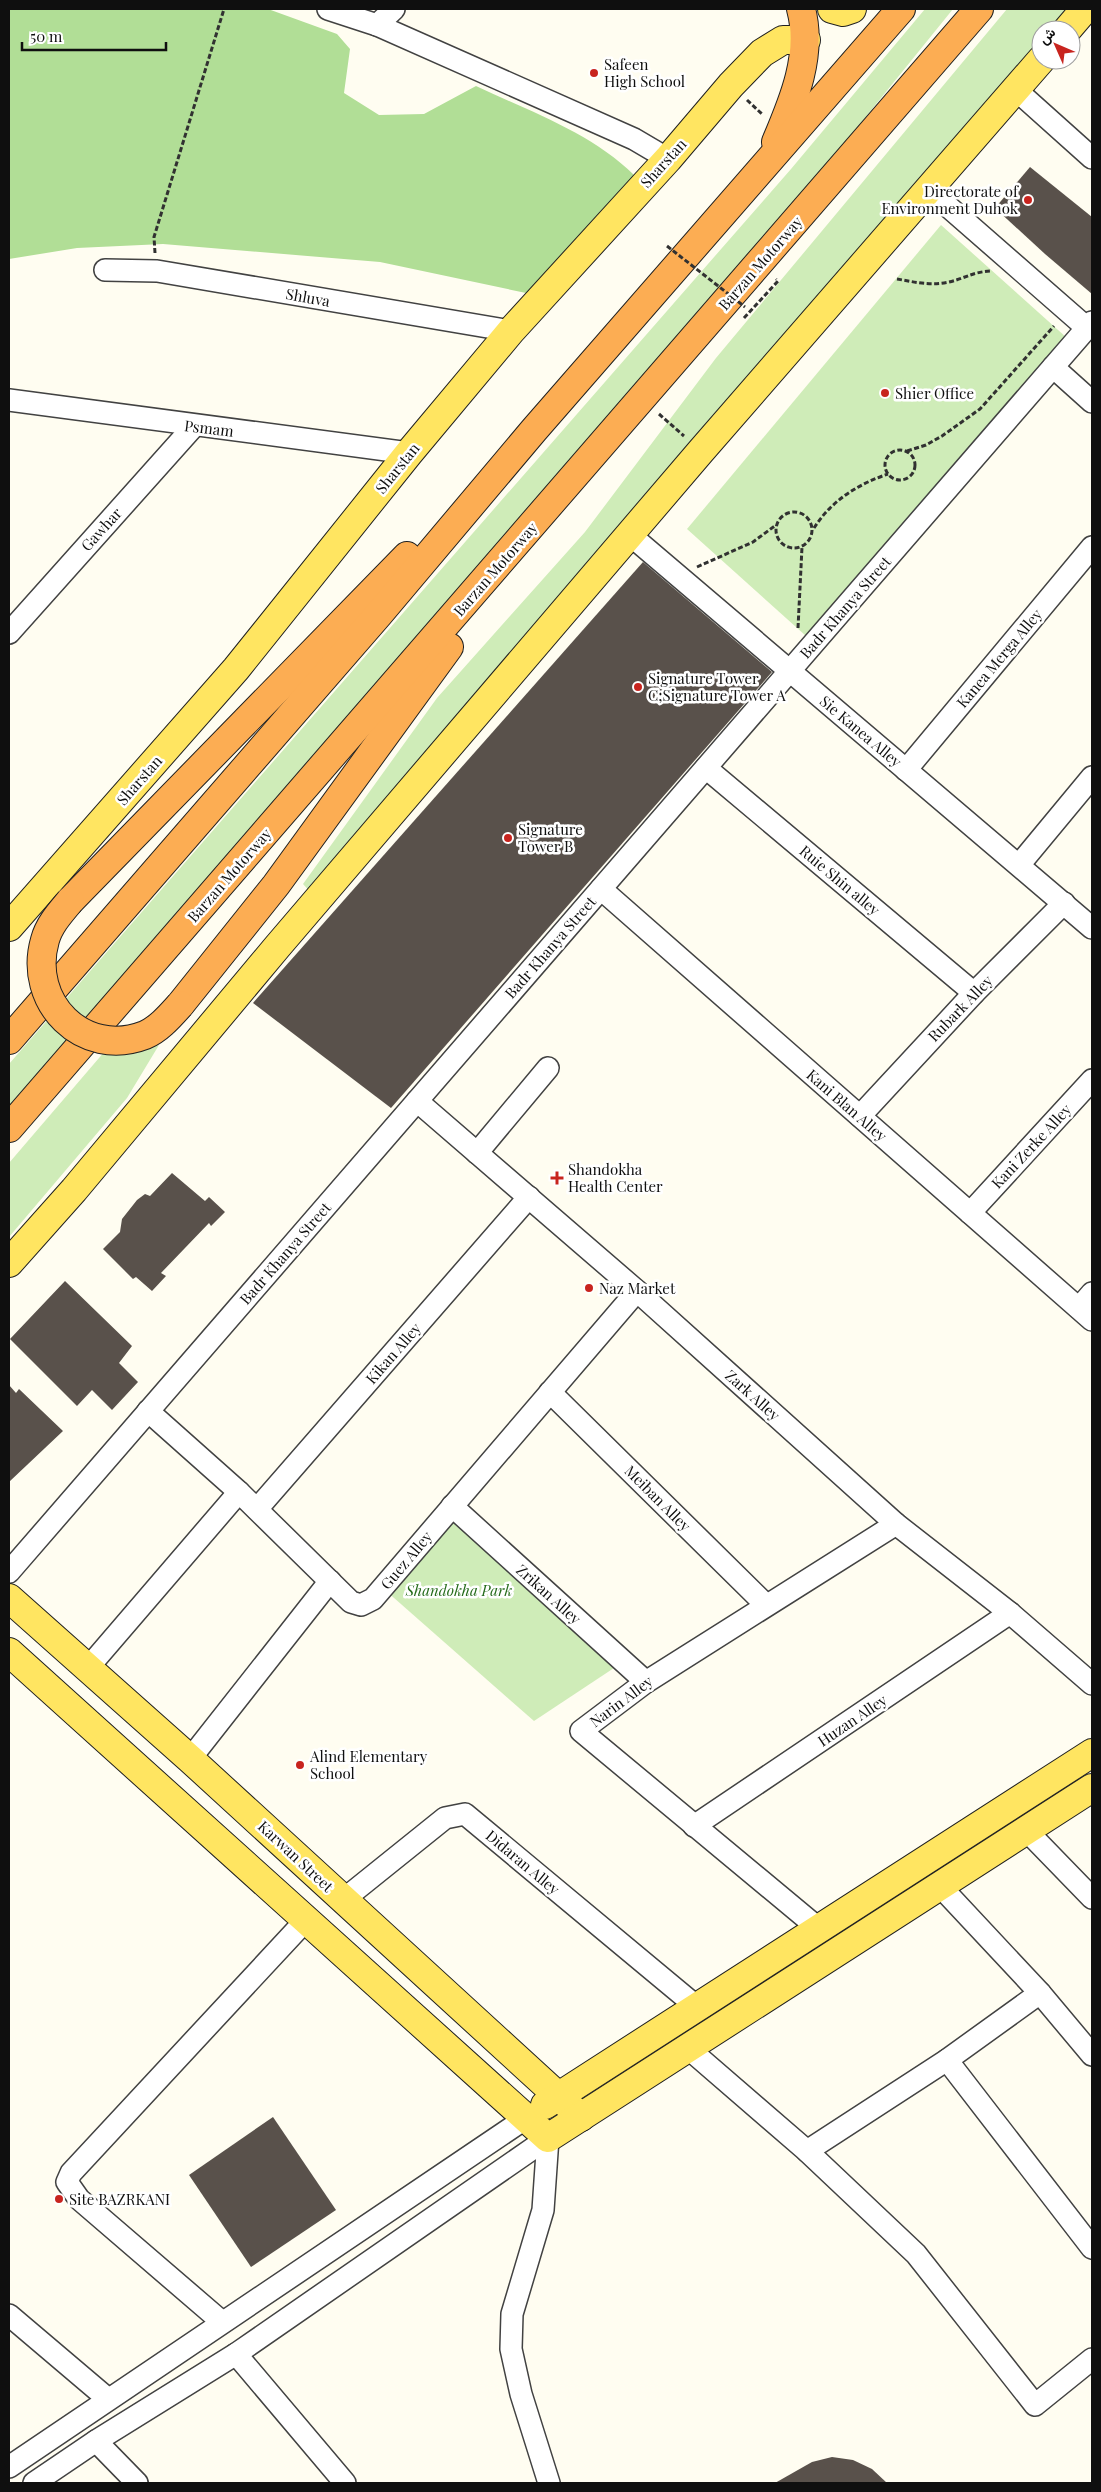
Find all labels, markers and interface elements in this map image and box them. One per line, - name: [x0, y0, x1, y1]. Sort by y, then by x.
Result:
- scale bar: [22, 20, 166, 52]
- north arrow: [1031, 20, 1081, 70]
- text: ش: [1034, 23, 1059, 48]
- text: 50 m: [30, 26, 63, 46]
- place label: Safeen High School: [604, 54, 685, 91]
- marker: Safeen High School: [588, 67, 600, 79]
- street label: Sharstan: [636, 134, 690, 192]
- place label: Directorate of Environment Duhok: [881, 181, 1019, 218]
- marker: Directorate of Environment Duhok: [1022, 194, 1034, 206]
- street label: Barzan Motorway: [714, 211, 807, 314]
- street label: Shluva: [284, 283, 332, 311]
- place label: Shier Office: [895, 383, 974, 403]
- marker: Shier Office: [879, 387, 891, 399]
- street label: Psmam: [183, 415, 235, 441]
- street label: Sharstan: [371, 439, 424, 497]
- street label: Gawhar: [76, 503, 126, 555]
- street label: Barzan Motorway: [449, 517, 542, 620]
- street label: Badr Khanya Street: [795, 551, 895, 662]
- street label: Kanea Merga Alley: [952, 604, 1047, 712]
- place label: Signature Tower C;Signature Tower A: [648, 668, 786, 705]
- marker: Signature Tower C;Signature Tower A: [632, 681, 644, 693]
- street label: Sie Kanea Alley: [816, 691, 906, 771]
- street label: Sharstan: [112, 751, 166, 809]
- place label: Signature Tower B: [518, 819, 583, 856]
- street label: Barzan Motorway: [183, 823, 276, 926]
- marker: Signature Tower B: [502, 832, 514, 844]
- street label: Ruie Shin alley: [796, 841, 885, 920]
- street label: Badr Khanya Street: [500, 891, 600, 1002]
- street label: Rubark Alley: [923, 970, 997, 1045]
- street label: Kani Blan Alley: [803, 1065, 892, 1146]
- street label: Kani Zerke Alley: [987, 1099, 1076, 1193]
- place label: Shandokha Health Center: [568, 1159, 663, 1196]
- marker: Shandokha Health Center: [550, 1171, 564, 1185]
- street label: Badr Khanya Street: [235, 1197, 335, 1308]
- place label: Naz Market: [599, 1278, 676, 1298]
- marker: Naz Market: [583, 1282, 595, 1294]
- street label: Kikan Alley: [361, 1318, 425, 1388]
- street label: Zark Alley: [721, 1365, 785, 1425]
- street label: Meiban Alley: [621, 1461, 696, 1536]
- street label: Guez Alley: [376, 1526, 436, 1593]
- street label: Zrikan Alley: [512, 1560, 586, 1629]
- park label: Shandokha Park: [405, 1580, 512, 1600]
- street label: Narin Alley: [585, 1671, 657, 1731]
- street label: Huzan Alley: [813, 1689, 891, 1751]
- place label: Alind Elementary School: [309, 1746, 428, 1783]
- marker: Alind Elementary School: [294, 1759, 306, 1771]
- street label: Karwan Street: [254, 1816, 338, 1896]
- street label: Didaran Alley: [482, 1825, 564, 1899]
- place label: Site BAZRKANI: [69, 2189, 170, 2209]
- marker: Site BAZRKANI: [53, 2193, 65, 2205]

